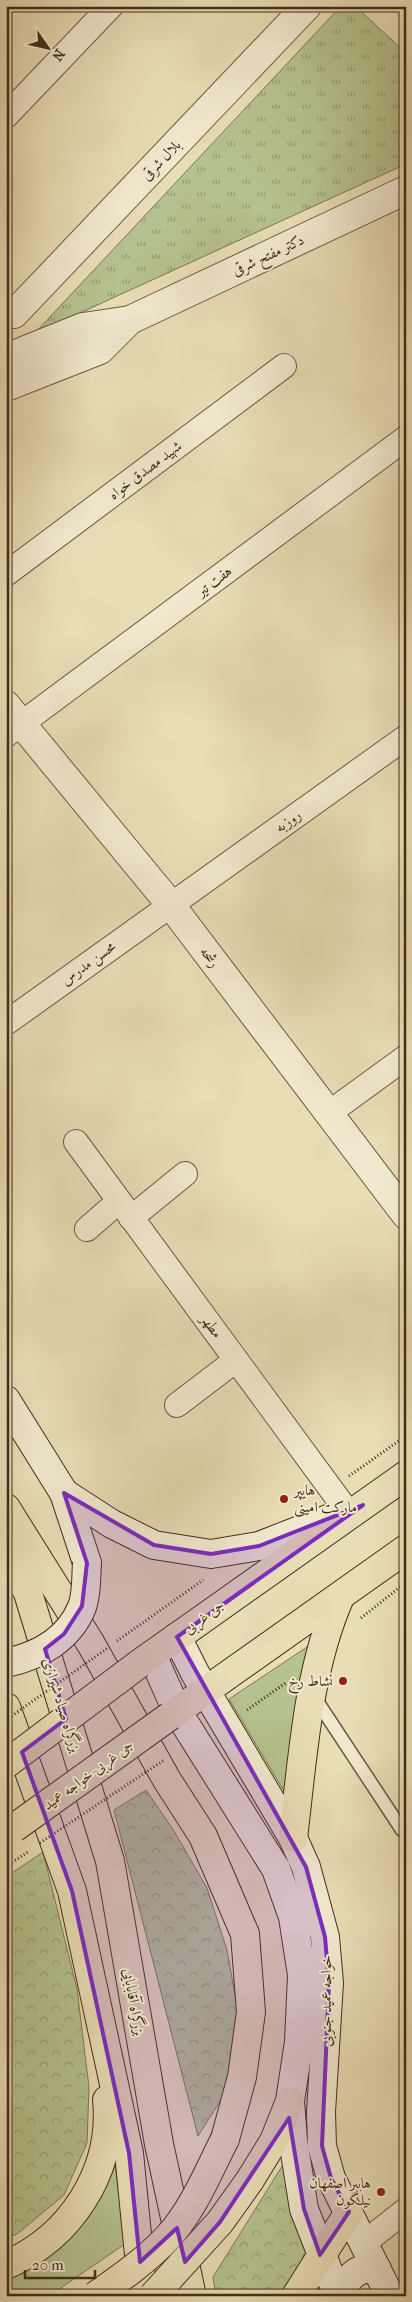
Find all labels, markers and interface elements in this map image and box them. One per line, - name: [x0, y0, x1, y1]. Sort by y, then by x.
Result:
- north arrow: [22, 22, 72, 72]
- text: N: [48, 46, 68, 64]
- street label: بلال شرقی: [137, 136, 186, 185]
- street label: دکتر مفتح شرقی: [229, 231, 309, 284]
- street label: شهید مصدق خواه: [105, 437, 186, 504]
- street label: هفت تیر: [191, 562, 235, 601]
- street label: روزبه: [271, 806, 305, 836]
- street label: محسن مدرس: [57, 937, 120, 990]
- street label: رشحه: [196, 943, 224, 971]
- street label: مطهر: [195, 1309, 227, 1342]
- place label: هایپر مارکت امینی: [292, 1481, 357, 1518]
- marker: هایپر مارکت امینی: [278, 1493, 290, 1505]
- street label: جی غربی: [180, 1596, 229, 1639]
- street label: بزرگراه صیاد شیرازی: [39, 1655, 86, 1755]
- place label: نشاط رخ: [288, 1672, 333, 1694]
- marker: نشاط رخ: [337, 1675, 349, 1687]
- street label: جی غربی-خواجه عمید: [39, 1736, 138, 1816]
- street label: خواجه عمید جنوبی: [317, 1955, 337, 2047]
- street label: بزرگراه آقابابایی: [118, 1967, 150, 2038]
- place label: هایپر اصفهان نیلگون: [309, 2174, 371, 2209]
- marker: هایپر اصفهان نیلگون: [375, 2186, 387, 2198]
- scale bar: [25, 2247, 95, 2279]
- text: 20 m: [32, 2256, 64, 2274]

